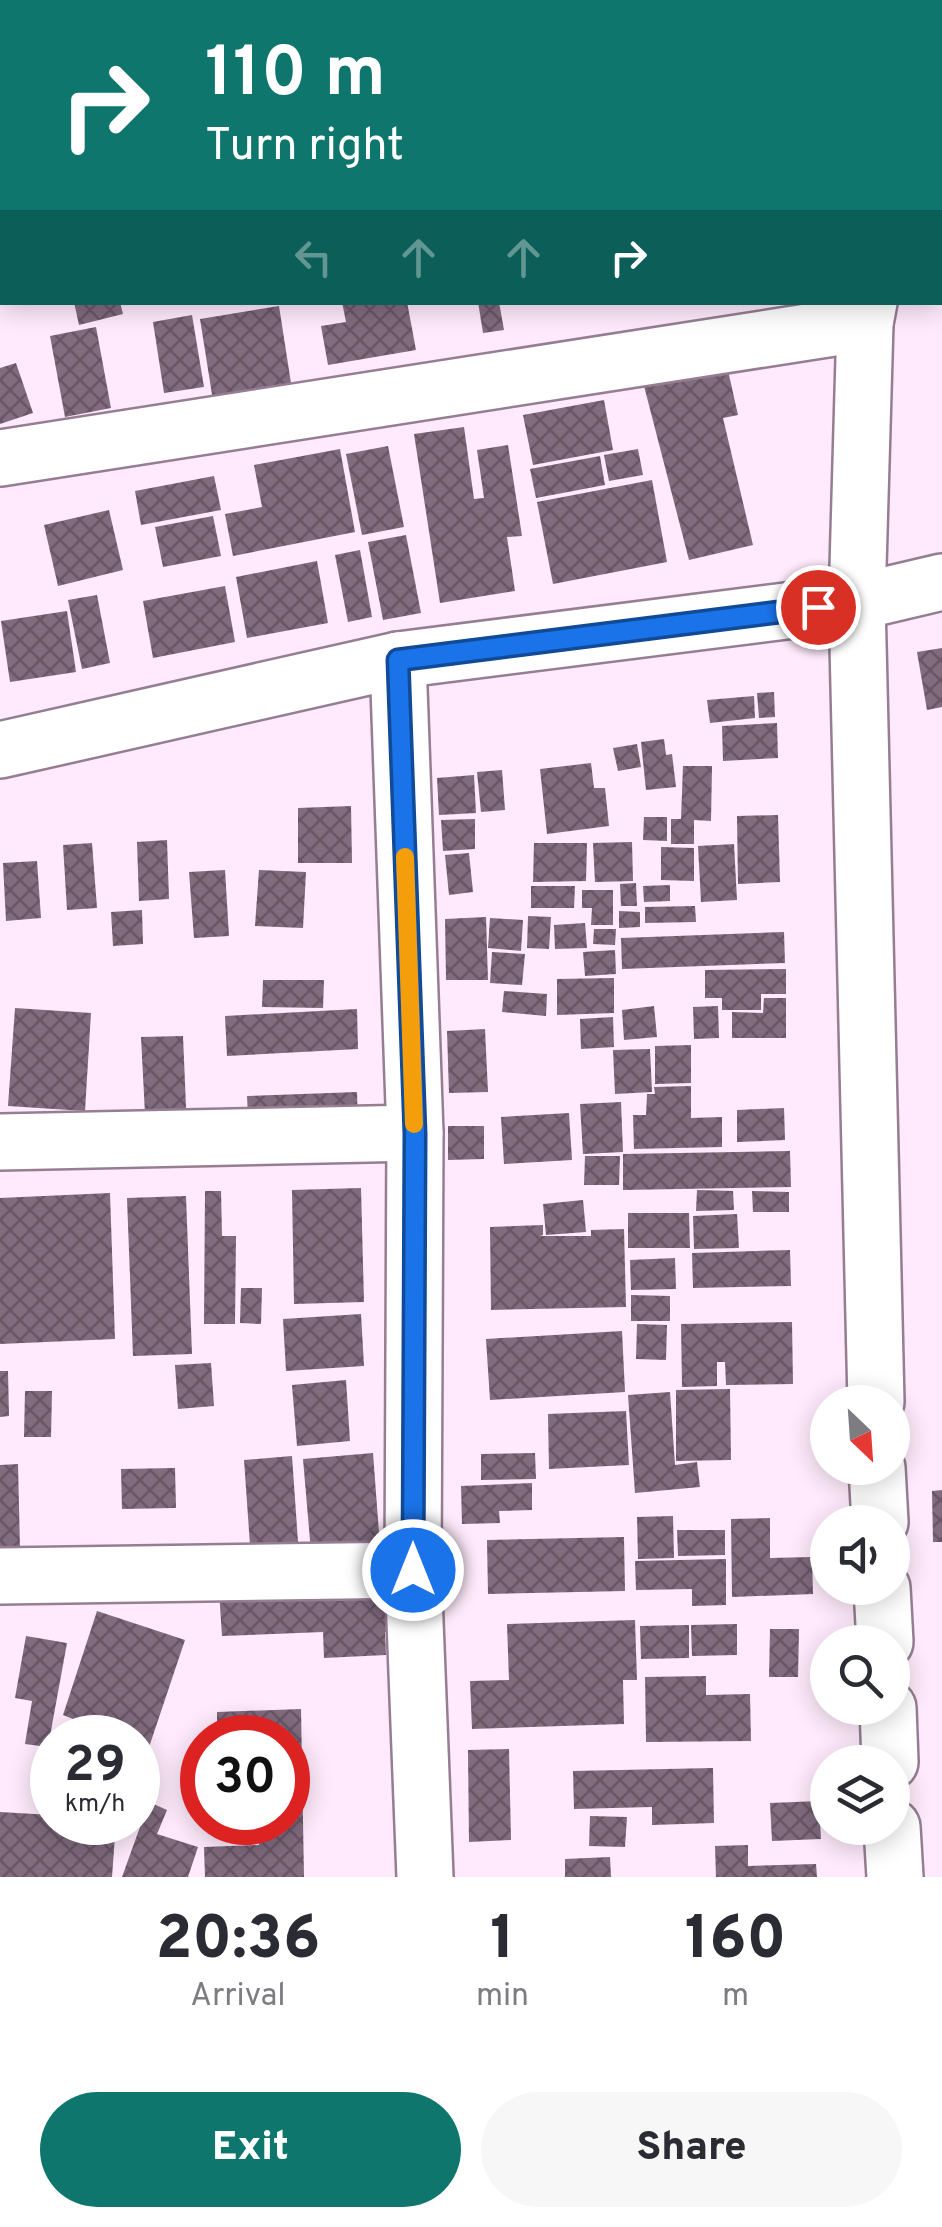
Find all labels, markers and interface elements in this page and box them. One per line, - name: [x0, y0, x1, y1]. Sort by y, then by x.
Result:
- text: 110 m: [205, 32, 386, 121]
- icon: right: [40, 40, 170, 170]
- text: Turn right: [205, 119, 404, 176]
- icon: left: [286, 230, 341, 285]
- icon: ahead: [391, 230, 446, 285]
- icon: ahead: [496, 230, 551, 285]
- icon: right: [601, 230, 656, 285]
- pin: [776, 565, 861, 650]
- icon: arrive: [791, 580, 846, 635]
- north arrow: [810, 1385, 910, 1485]
- map controls: [810, 1385, 910, 1845]
- button: sound: [810, 1505, 910, 1605]
- position arrow: [361, 1518, 465, 1622]
- button: search: [810, 1625, 910, 1725]
- speed limit sign: 30: [180, 1715, 310, 1845]
- text: 29: [64, 1736, 126, 1799]
- button: layers: [810, 1745, 910, 1845]
- text: km/h: [65, 1789, 125, 1821]
- text: 20:36: [156, 1904, 320, 1980]
- text: 1: [490, 1904, 515, 1980]
- text: 160: [685, 1904, 786, 1980]
- text: Arrival: [190, 1977, 286, 2017]
- text: min: [476, 1977, 529, 2017]
- text: m: [722, 1977, 749, 2017]
- button: Exit: [40, 2092, 461, 2207]
- button: Share: [481, 2092, 902, 2207]

